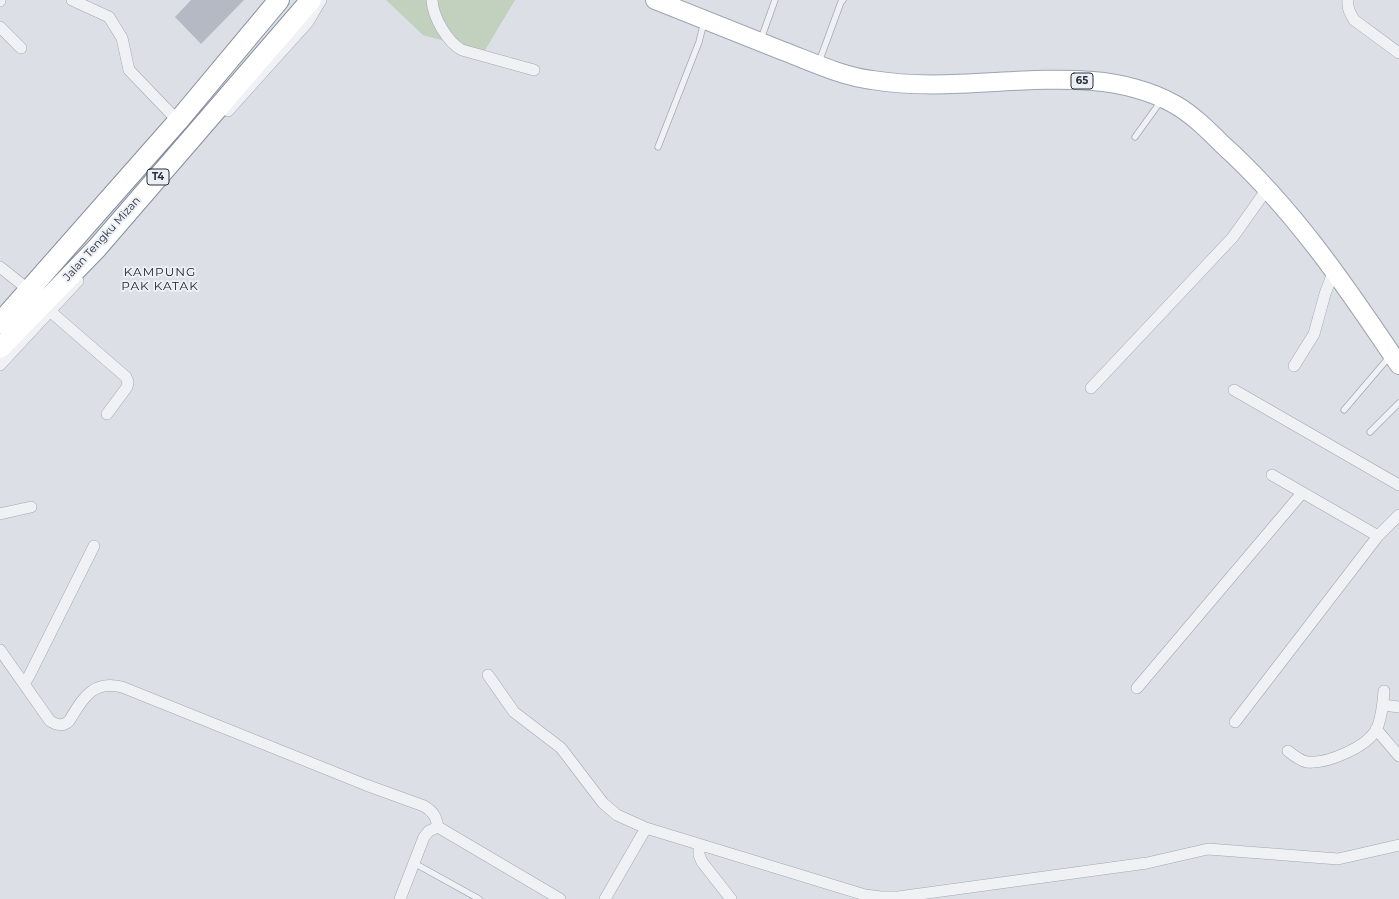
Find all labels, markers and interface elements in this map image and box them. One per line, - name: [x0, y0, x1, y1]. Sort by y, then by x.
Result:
- road number: 65: [1071, 73, 1093, 89]
- road number: T4: [147, 169, 169, 185]
- street label: Jalan Tengku Mizan: [61, 194, 143, 284]
- district label: KAMPUNG PAK KATAK: [121, 265, 199, 293]

